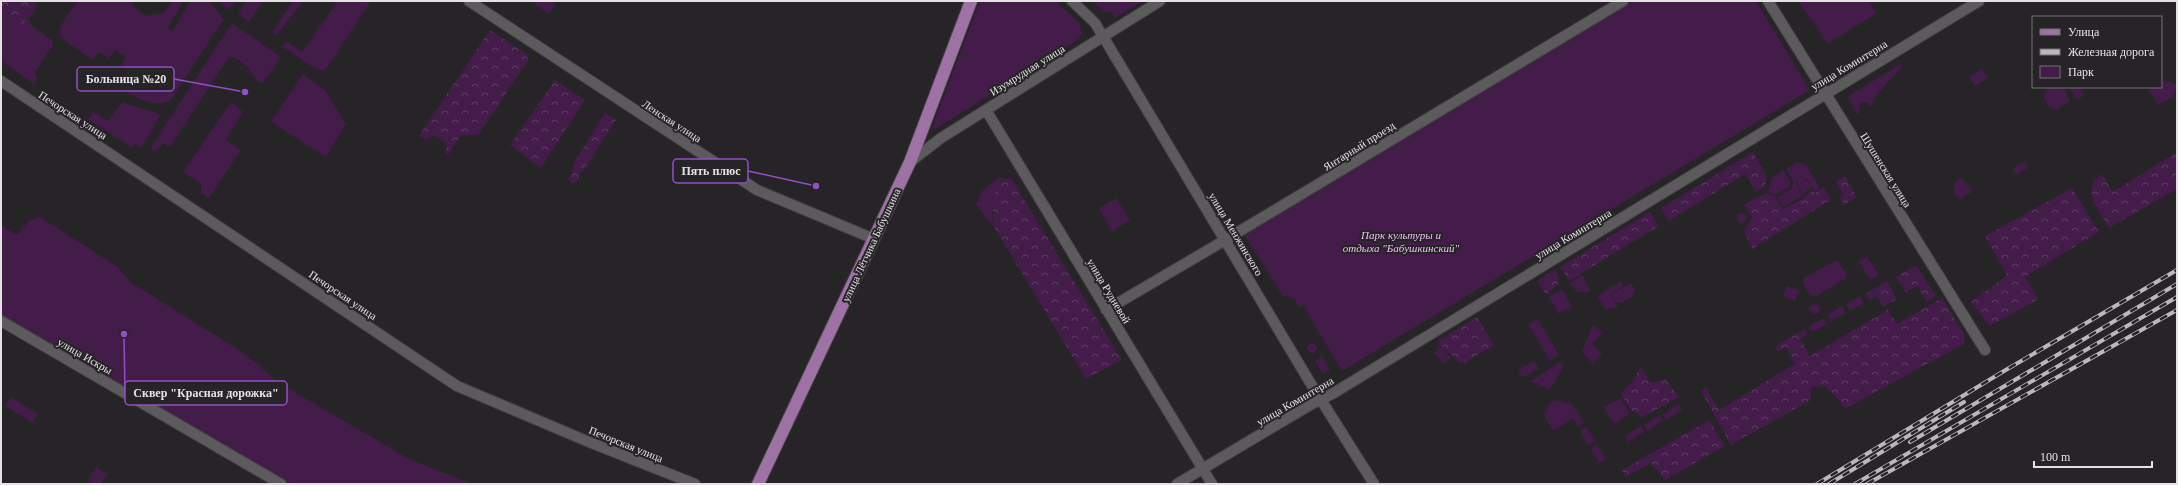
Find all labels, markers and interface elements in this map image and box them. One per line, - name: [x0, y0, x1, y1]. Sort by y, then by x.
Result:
- legend: [2032, 16, 2162, 88]
- text: Улица: [2068, 25, 2100, 39]
- street label: улица Коминтерна: [1809, 37, 1889, 92]
- street label: Изумрудная улица: [987, 42, 1067, 98]
- text: Железная дорога: [2068, 45, 2155, 59]
- text: Парк: [2068, 65, 2094, 79]
- callout: Больница №20: [77, 67, 174, 91]
- text: Больница №20: [86, 72, 166, 86]
- street label: Печорская улица: [37, 88, 109, 142]
- street label: Ленская улица: [640, 97, 704, 145]
- street label: Янтарный проезд: [1321, 119, 1397, 173]
- street label: Шушенская улица: [1858, 130, 1914, 210]
- callout: Пять плюс: [673, 159, 748, 183]
- text: Пять плюс: [681, 164, 741, 178]
- street label: улица Лётчика Бабушкина: [839, 186, 903, 304]
- street label: улица Менжинского: [1206, 190, 1266, 278]
- street label: улица Коминтерна: [1533, 206, 1613, 261]
- park label: Парк культуры и отдыха "Бабушкинский": [1343, 229, 1460, 254]
- street label: улица Рудневой: [1085, 256, 1133, 326]
- street label: Печорская улица: [307, 268, 379, 322]
- street label: улица Искры: [56, 336, 115, 377]
- street label: улица Коминтерна: [1254, 374, 1336, 428]
- callout: Сквер "Красная дорожка": [125, 381, 287, 405]
- text: Сквер "Красная дорожка": [133, 386, 279, 400]
- street label: Печорская улица: [587, 424, 665, 464]
- scale bar: [2034, 443, 2152, 469]
- text: 100 m: [2040, 450, 2071, 464]

